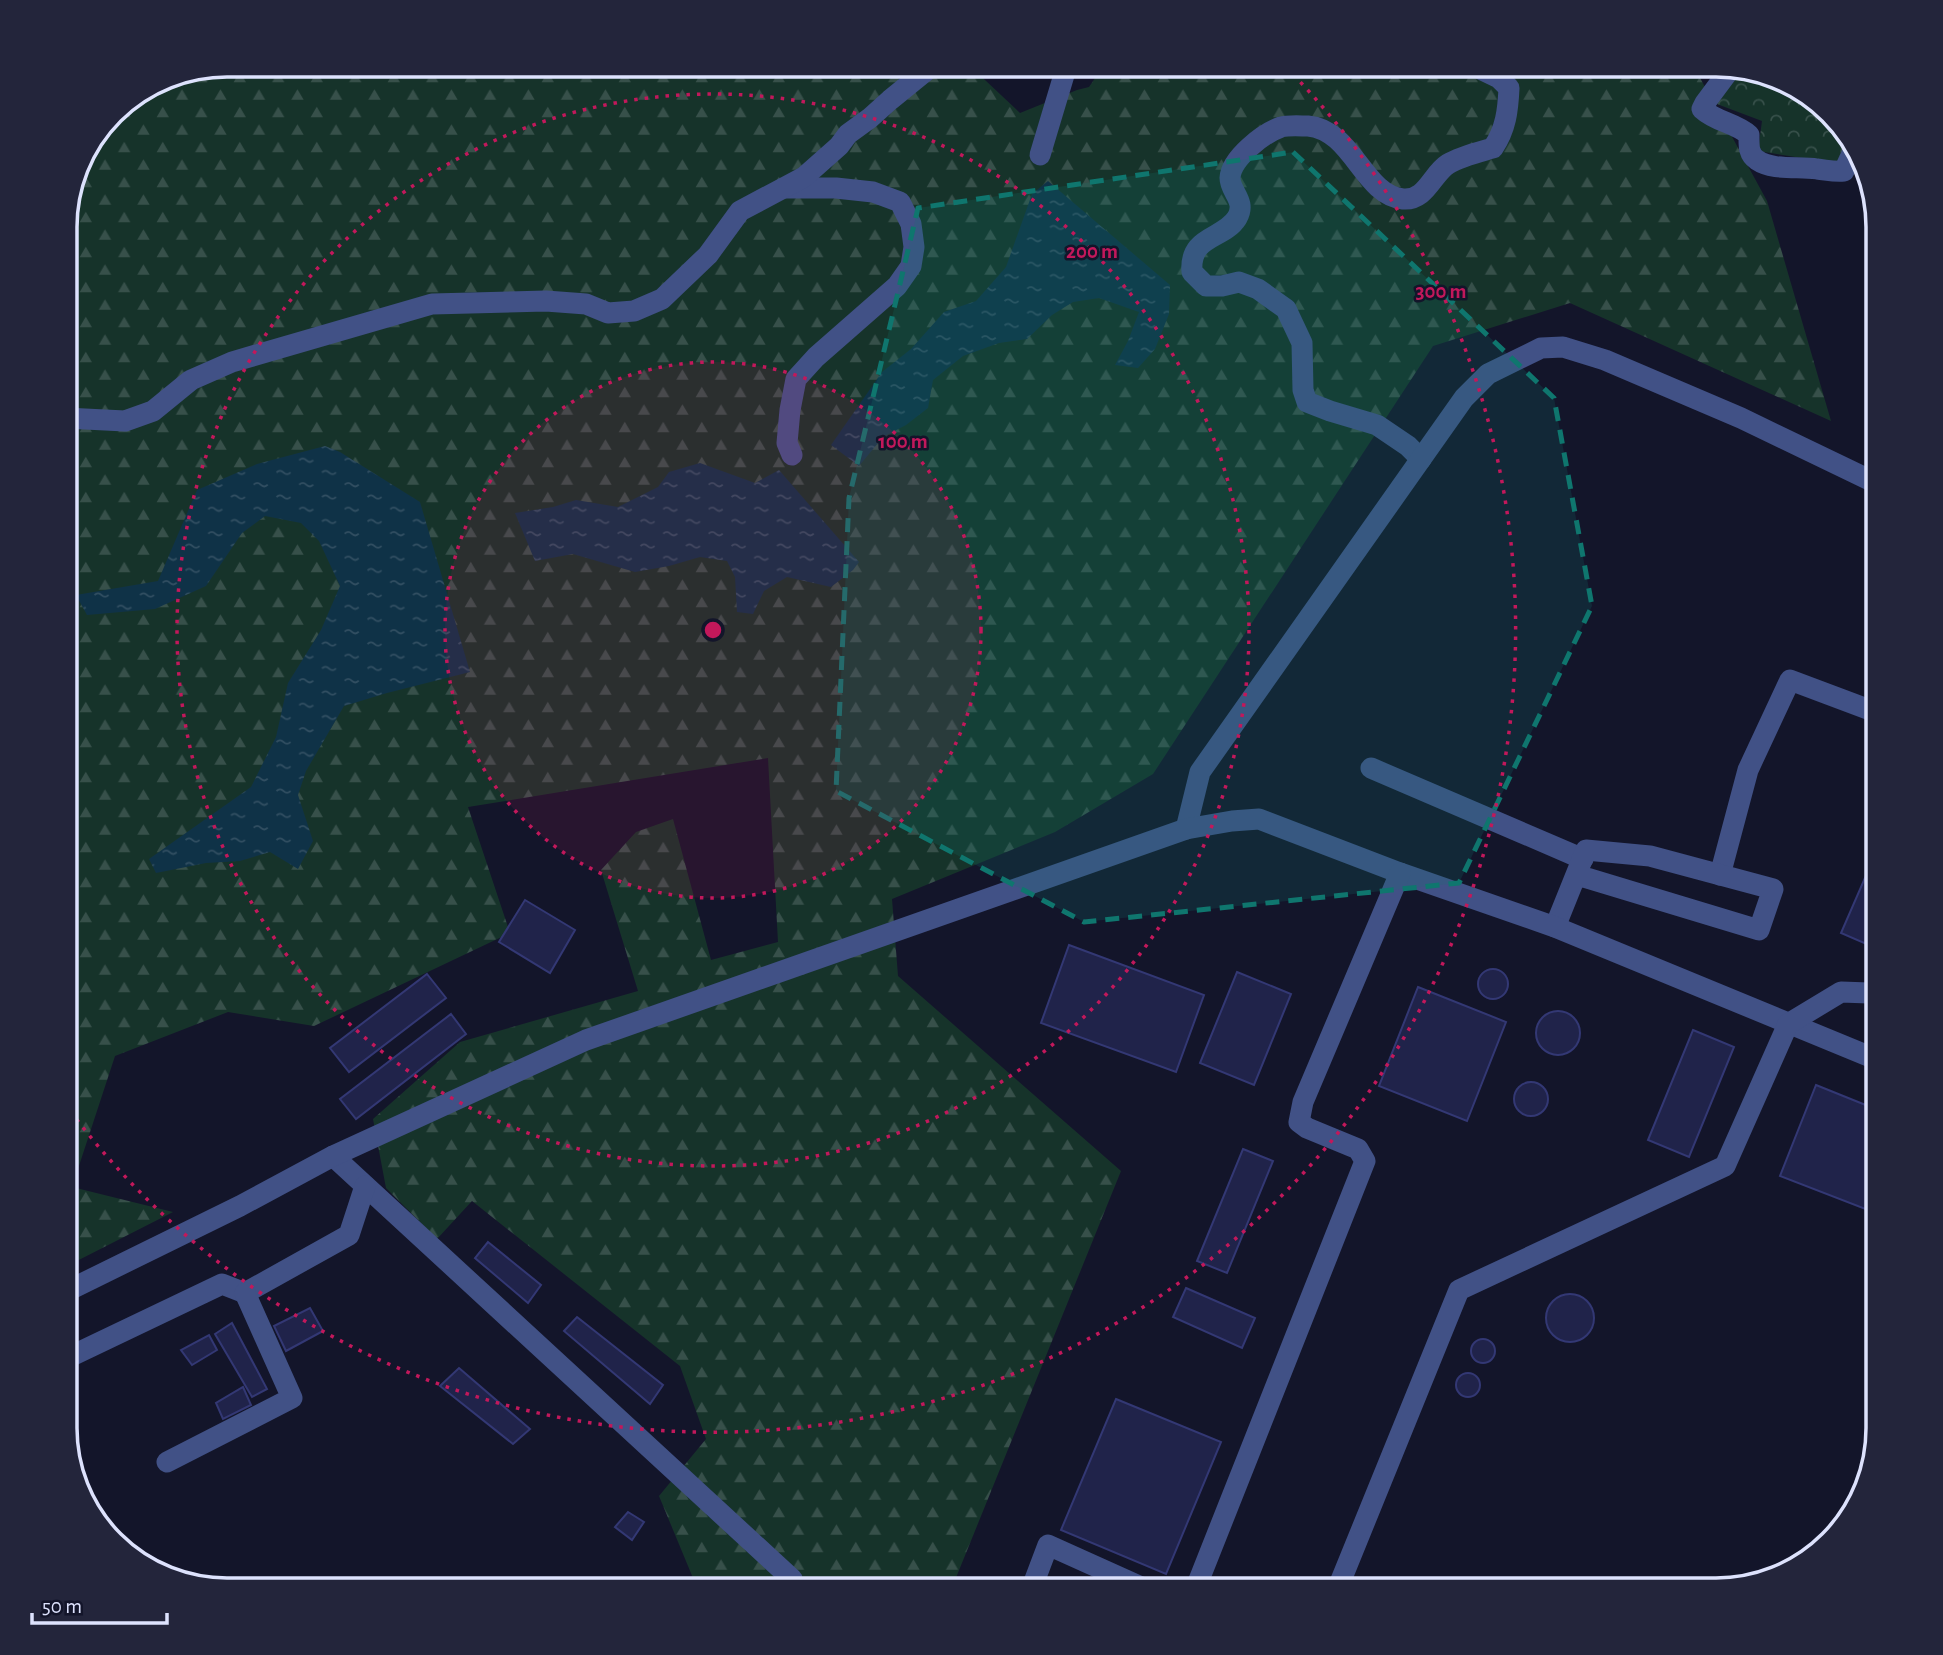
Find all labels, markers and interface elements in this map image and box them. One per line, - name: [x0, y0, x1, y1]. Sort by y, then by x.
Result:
- text: 200 m: [1066, 241, 1118, 262]
- text: 300 m: [1415, 281, 1467, 302]
- text: 100 m: [878, 431, 928, 452]
- centre of rings: [701, 618, 725, 642]
- scale bar: [32, 1582, 166, 1626]
- text: 50 m: [42, 1596, 82, 1617]

